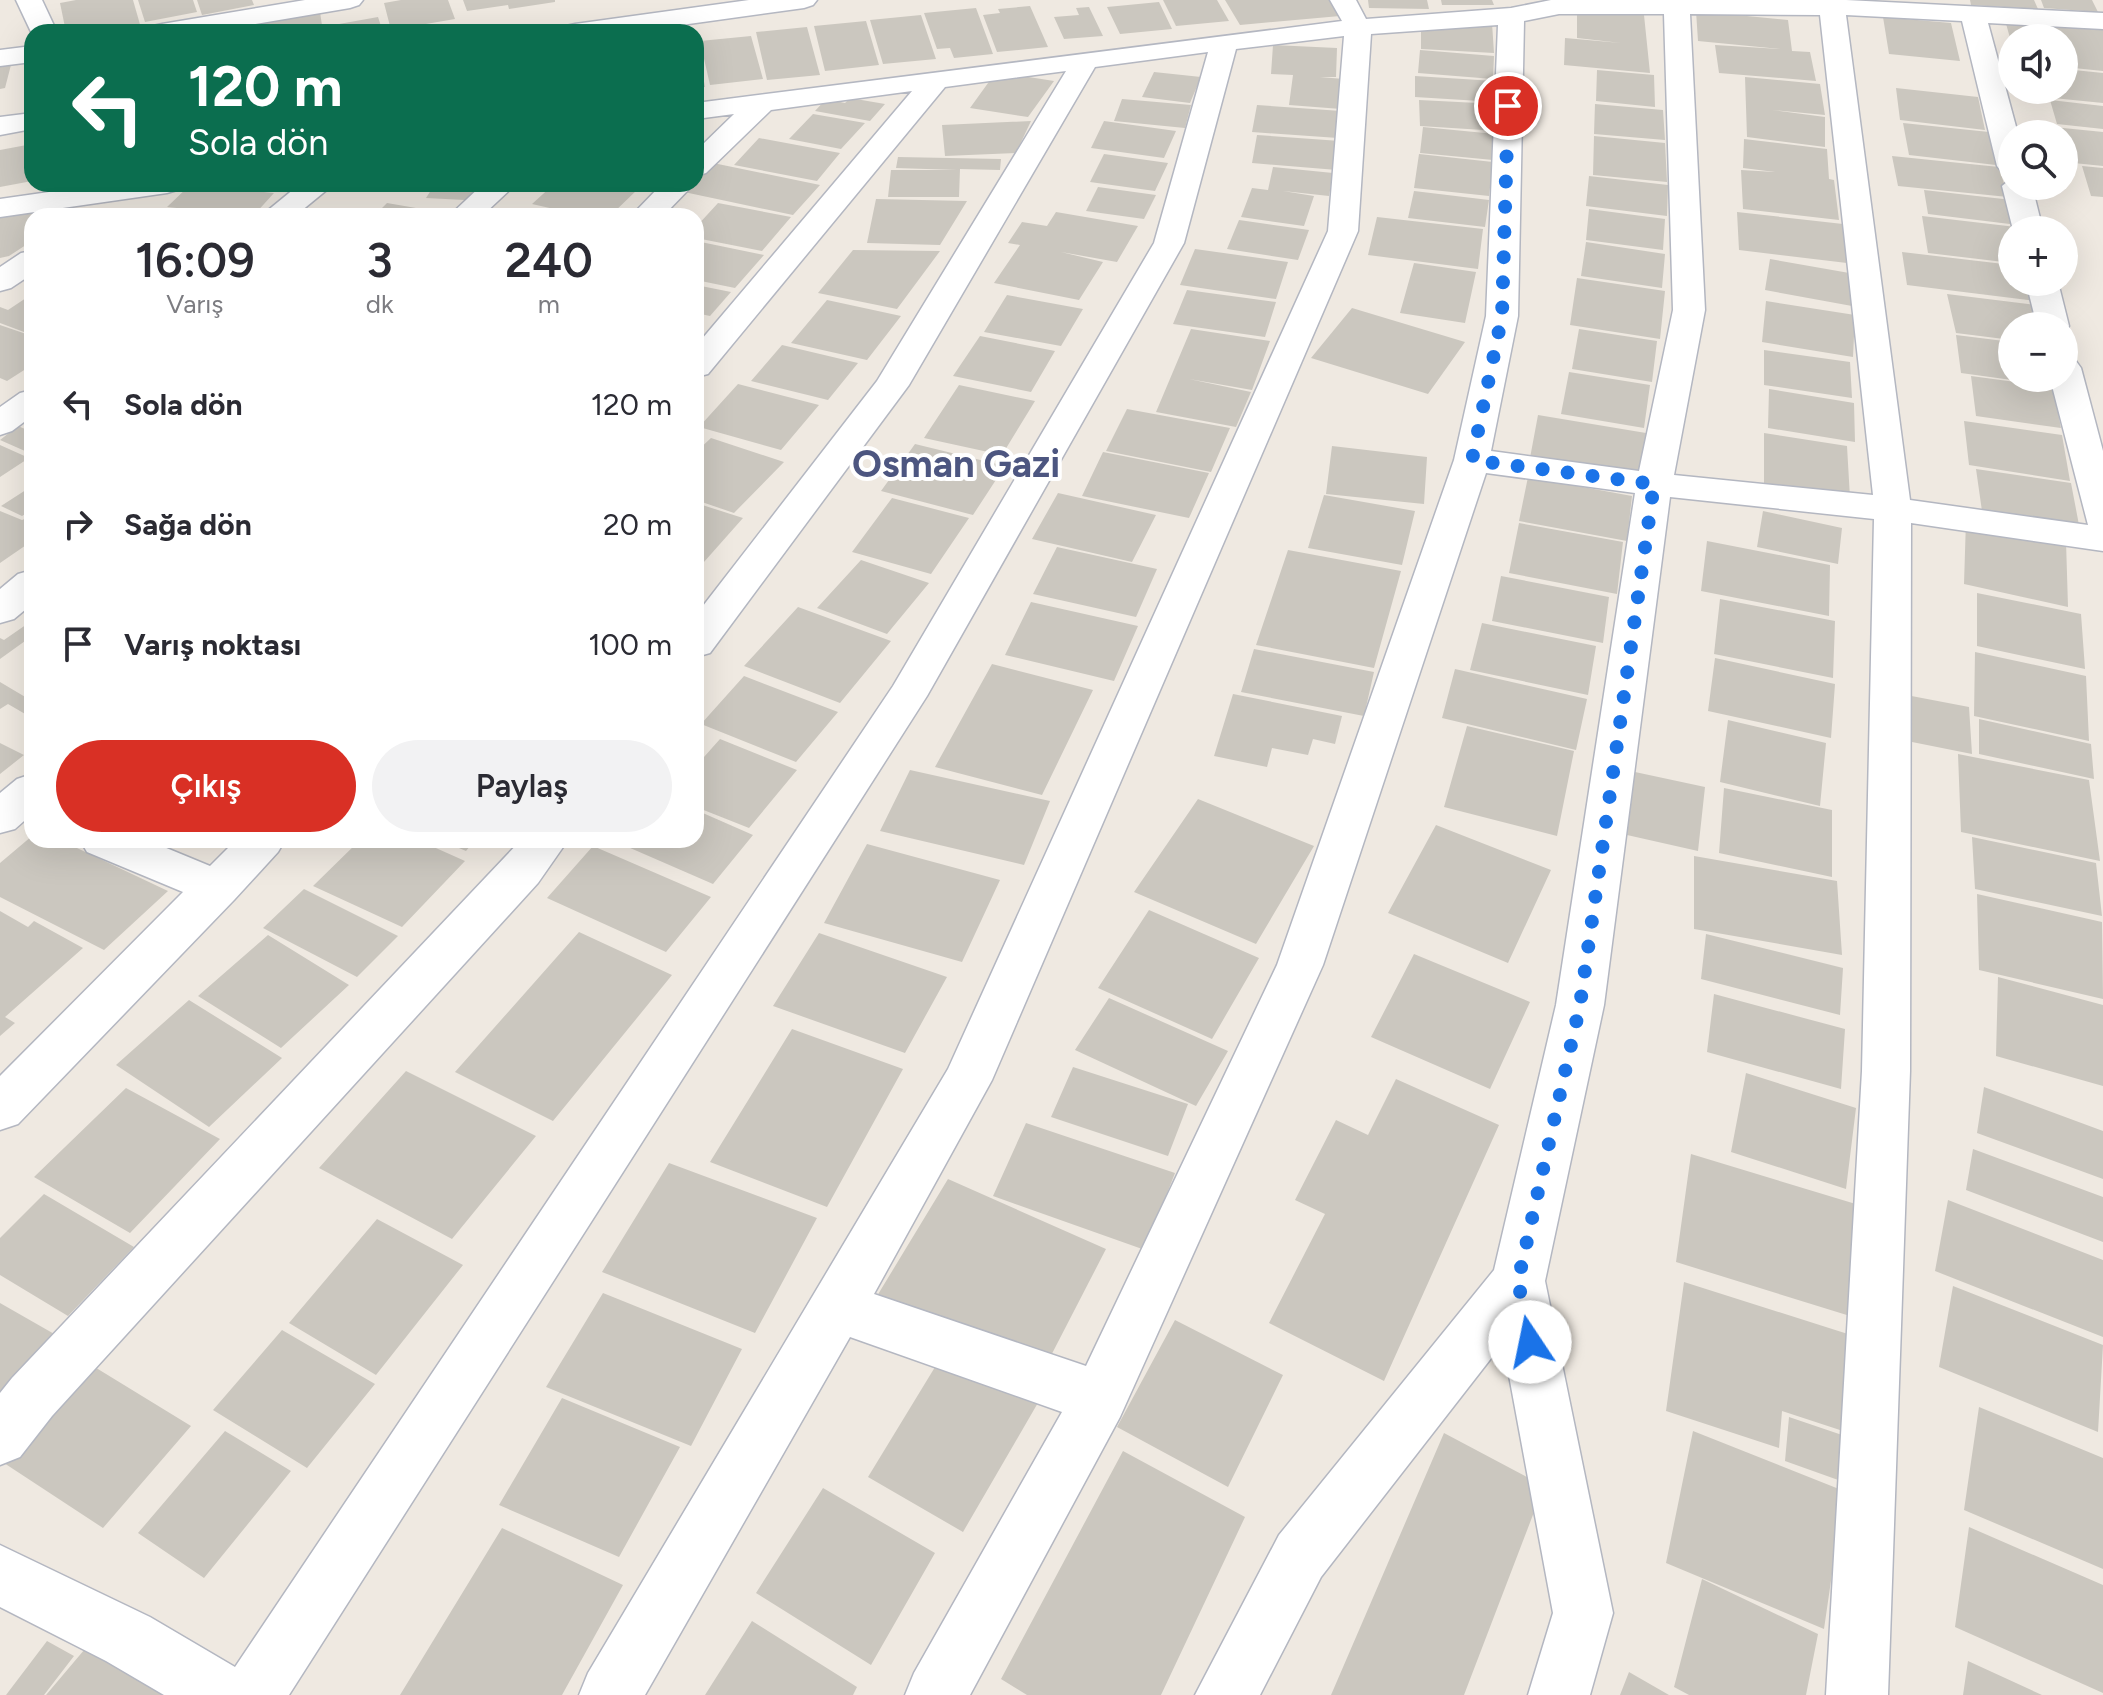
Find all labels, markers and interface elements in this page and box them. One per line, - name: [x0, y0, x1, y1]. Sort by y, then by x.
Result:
- map controls: [1998, 24, 2078, 392]
- button: sound: [1998, 24, 2078, 104]
- text: 120 m: [188, 53, 343, 120]
- icon: left: [56, 56, 160, 160]
- pin: [1474, 72, 1542, 140]
- icon: arrive: [1486, 84, 1530, 128]
- button: search: [1998, 120, 2078, 200]
- text: Sola dön: [188, 121, 328, 164]
- button: +: [1998, 216, 2078, 296]
- text: 16:09: [135, 231, 255, 289]
- text: 3: [366, 231, 393, 289]
- text: 240: [504, 231, 593, 289]
- text: Varış: [166, 288, 223, 320]
- text: dk: [366, 288, 394, 320]
- text: m: [538, 288, 560, 320]
- button: −: [1998, 312, 2078, 392]
- icon: left: [56, 382, 100, 426]
- text: Sola dön: [124, 386, 242, 423]
- text: 120 m: [591, 386, 672, 423]
- district label: Osman Gazi: [852, 441, 1060, 487]
- icon: right: [56, 502, 100, 546]
- text: Sağa dön: [124, 506, 252, 543]
- text: 20 m: [603, 506, 672, 543]
- icon: arrive: [56, 622, 100, 666]
- text: Varış noktası: [124, 626, 301, 663]
- text: 100 m: [588, 626, 672, 663]
- button: Çıkış: [56, 740, 356, 832]
- button: Paylaş: [372, 740, 672, 832]
- position arrow: [1488, 1300, 1572, 1384]

